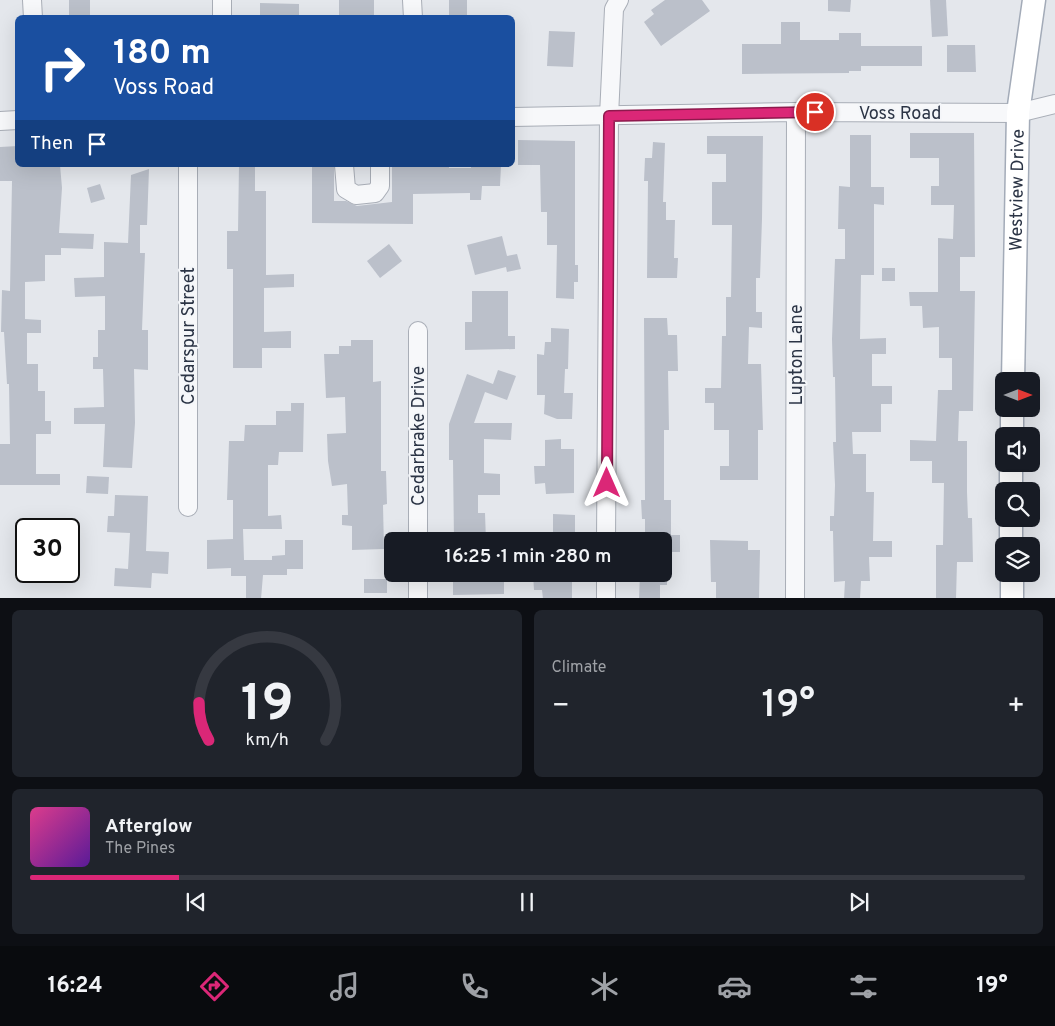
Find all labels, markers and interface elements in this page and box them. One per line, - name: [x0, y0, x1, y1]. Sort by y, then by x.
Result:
- text: 180 m: [113, 32, 211, 76]
- icon: right: [30, 35, 95, 100]
- text: Voss Road: [113, 75, 214, 102]
- pin: [794, 91, 836, 133]
- icon: arrive: [801, 98, 829, 126]
- street label: Voss Road: [859, 103, 941, 126]
- street label: Westview Drive: [1005, 129, 1031, 251]
- icon: arrive: [83, 130, 111, 158]
- text: Then: [30, 132, 73, 156]
- street label: Cedarspur Street: [178, 267, 201, 405]
- street label: Lupton Lane: [786, 304, 809, 406]
- street label: Cedarbrake Drive: [408, 366, 431, 506]
- north arrow: [995, 372, 1040, 418]
- map controls: [995, 372, 1040, 582]
- button: sound: [995, 427, 1040, 472]
- position arrow: [580, 456, 632, 508]
- button: search: [995, 482, 1040, 527]
- speed limit sign: 30: [15, 518, 80, 583]
- button: layers: [995, 537, 1040, 582]
- text: 16:25 · 1 min · 280 m: [445, 545, 611, 569]
- text: Climate: [552, 658, 606, 678]
- text: 19: [240, 673, 293, 739]
- text: 19°: [761, 682, 815, 731]
- text: −: [552, 689, 570, 725]
- text: +: [1007, 689, 1025, 725]
- text: km/h: [245, 729, 288, 752]
- text: Afterglow: [105, 815, 193, 839]
- text: The Pines: [105, 839, 175, 859]
- icon: previous: [182, 888, 210, 916]
- icon: pause: [513, 888, 541, 916]
- icon: next: [845, 888, 873, 916]
- icon: directions: [197, 969, 232, 1004]
- icon: music: [327, 969, 362, 1004]
- icon: phone: [457, 969, 492, 1004]
- icon: climate: [587, 969, 622, 1004]
- icon: car: [717, 969, 752, 1004]
- icon: filters: [846, 969, 881, 1004]
- text: 16:24: [47, 973, 103, 1000]
- text: 19°: [976, 973, 1008, 1000]

